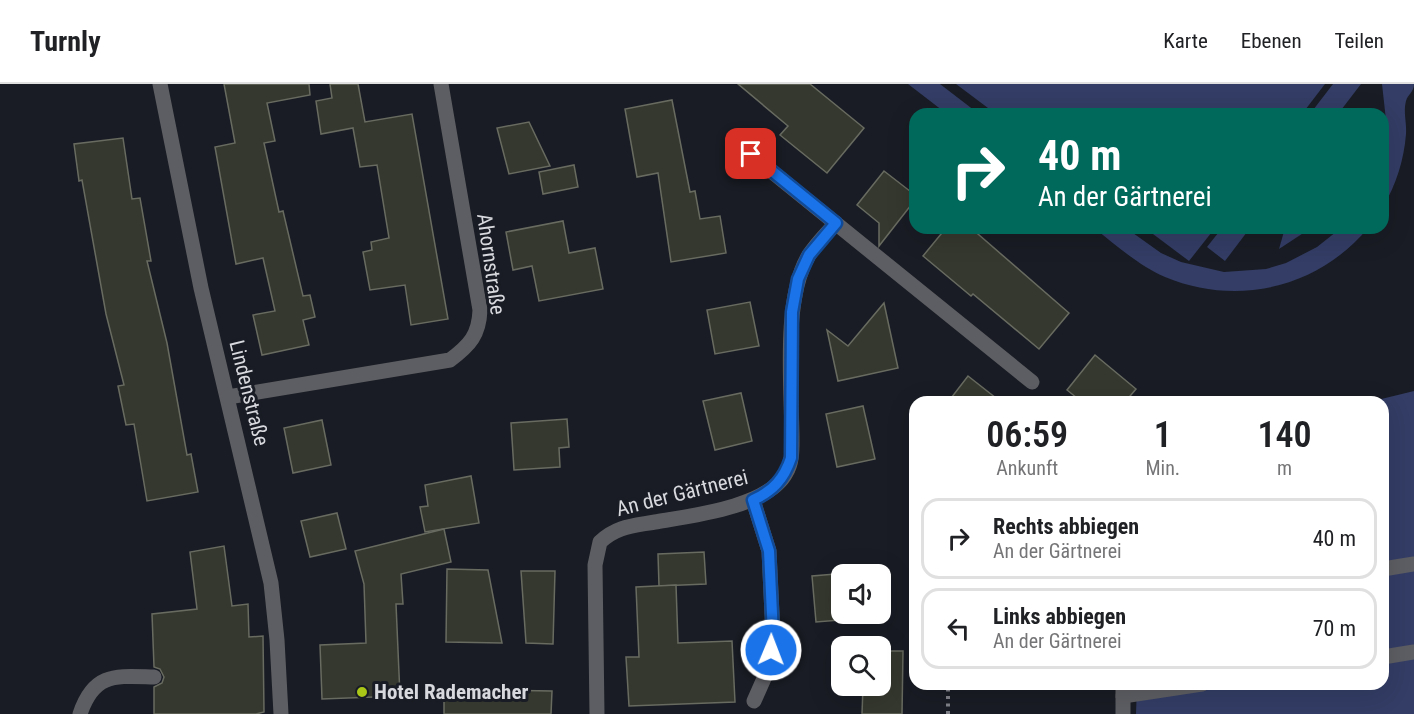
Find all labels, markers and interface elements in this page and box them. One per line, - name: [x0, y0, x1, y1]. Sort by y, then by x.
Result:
- text: Turnly: [30, 25, 101, 58]
- text: Karte: [1163, 29, 1208, 53]
- text: Ebenen: [1241, 29, 1302, 53]
- text: Teilen: [1335, 29, 1384, 53]
- pin: [725, 128, 776, 179]
- text: 40 m: [1038, 131, 1121, 180]
- icon: right: [939, 132, 1017, 210]
- icon: arrive: [734, 137, 767, 170]
- text: An der Gärtnerei: [1038, 181, 1212, 213]
- street label: Ahornstraße: [472, 212, 510, 316]
- street label: Lindenstraße: [224, 338, 274, 448]
- text: 06:59: [986, 414, 1068, 456]
- text: 1: [1154, 414, 1172, 456]
- text: 140: [1257, 414, 1312, 456]
- text: Ankunft: [996, 456, 1058, 480]
- text: Min.: [1145, 456, 1180, 480]
- text: m: [1277, 456, 1292, 480]
- street label: An der Gärtnerei: [614, 465, 750, 521]
- text: Rechts abbiegen: [993, 514, 1139, 539]
- icon: right: [942, 522, 975, 555]
- text: 40 m: [1313, 526, 1356, 551]
- text: An der Gärtnerei: [993, 539, 1122, 563]
- map controls: [831, 564, 891, 696]
- button: sound: [831, 564, 891, 624]
- text: Links abbiegen: [993, 604, 1126, 629]
- icon: left: [942, 612, 975, 645]
- text: 70 m: [1313, 616, 1356, 641]
- position arrow: [739, 618, 803, 682]
- text: An der Gärtnerei: [993, 629, 1122, 653]
- button: search: [831, 636, 891, 696]
- place label: Hotel Rademacher: [374, 680, 528, 704]
- marker: Hotel Rademacher: [355, 685, 369, 699]

